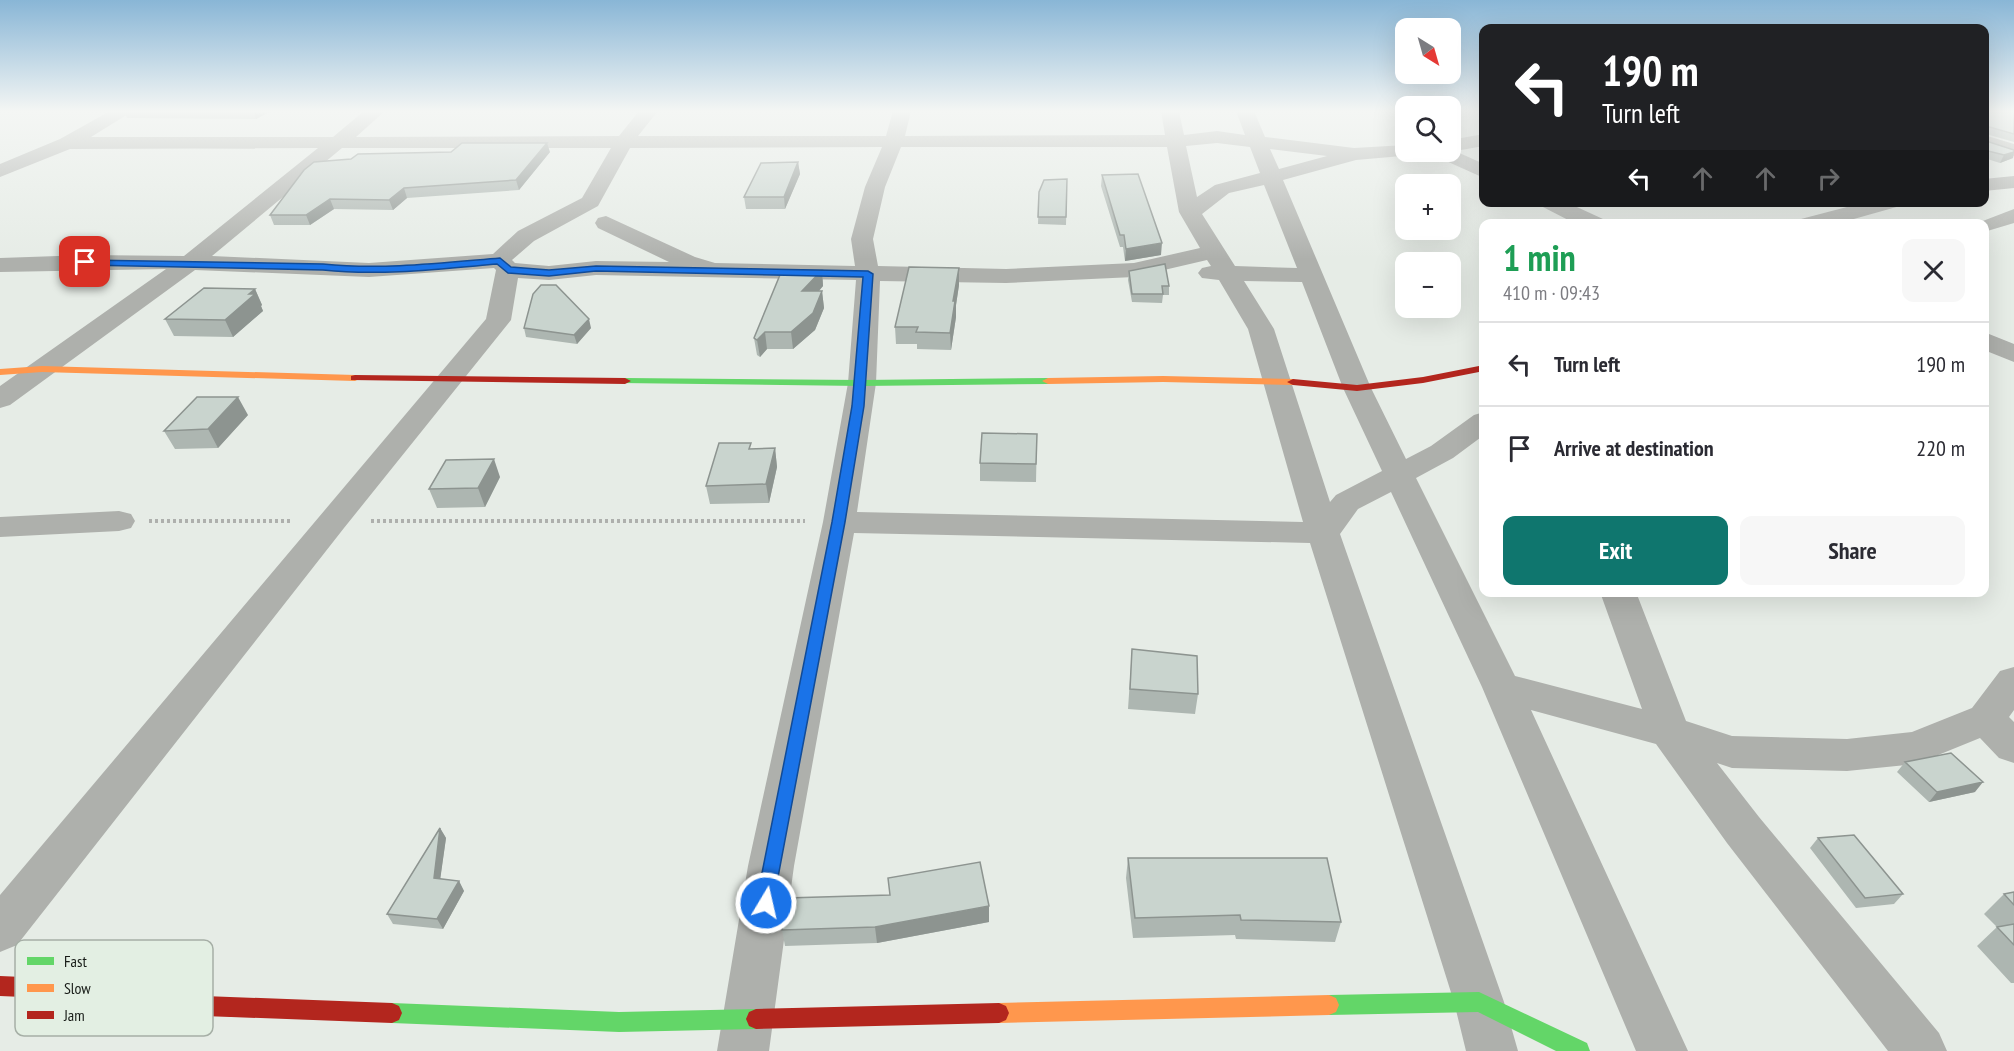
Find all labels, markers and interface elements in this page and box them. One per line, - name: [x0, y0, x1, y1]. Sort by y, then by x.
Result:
- north arrow: [1395, 18, 1461, 84]
- map controls: [1395, 18, 1461, 318]
- text: 190 m: [1602, 43, 1699, 98]
- icon: left: [1503, 48, 1581, 126]
- button: search: [1395, 96, 1461, 162]
- text: Turn left: [1602, 96, 1680, 130]
- icon: left: [1623, 162, 1656, 195]
- icon: ahead: [1686, 162, 1719, 195]
- icon: ahead: [1749, 162, 1782, 195]
- icon: right: [1812, 162, 1845, 195]
- button: +: [1395, 174, 1461, 240]
- text: 1 min: [1503, 234, 1576, 281]
- pin: [59, 236, 110, 287]
- button: close: [1902, 239, 1965, 302]
- icon: arrive: [68, 245, 101, 278]
- button: −: [1395, 252, 1461, 318]
- text: 410 m · 09:43: [1503, 280, 1600, 306]
- icon: left: [1503, 348, 1536, 381]
- text: Turn left: [1554, 350, 1620, 378]
- text: 190 m: [1916, 350, 1965, 378]
- icon: arrive: [1503, 432, 1536, 465]
- text: Arrive at destination: [1554, 434, 1714, 462]
- text: 220 m: [1916, 434, 1965, 462]
- button: Exit: [1503, 516, 1728, 585]
- button: Share: [1740, 516, 1965, 585]
- position arrow: [734, 871, 798, 935]
- legend: [15, 940, 213, 1036]
- text: Fast: [64, 951, 87, 971]
- text: Slow: [64, 978, 91, 998]
- text: Jam: [63, 1005, 85, 1025]

